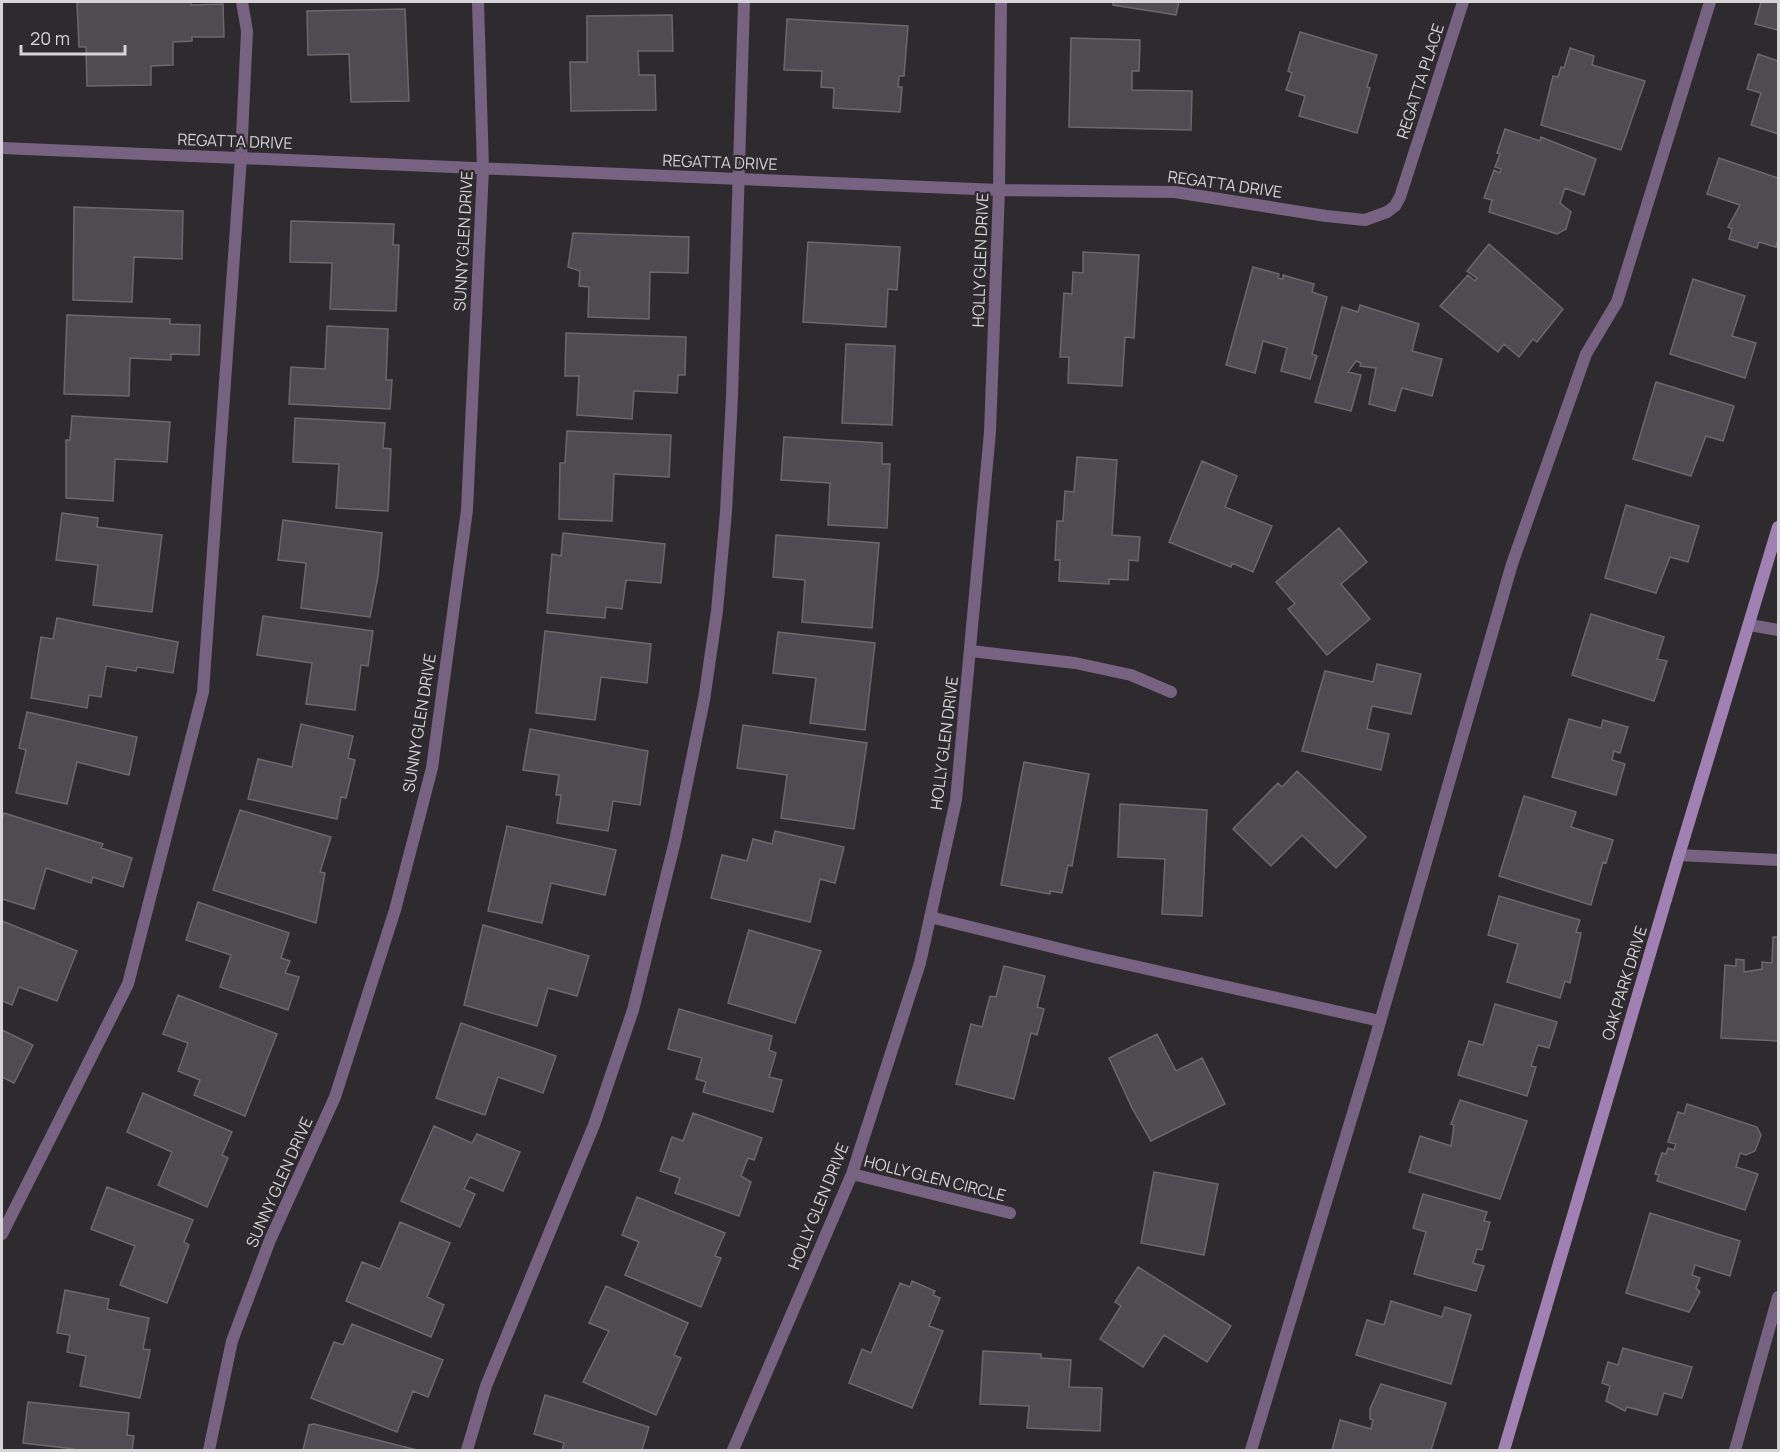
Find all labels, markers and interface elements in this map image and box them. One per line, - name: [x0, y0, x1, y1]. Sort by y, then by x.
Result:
- scale bar: [21, 18, 124, 56]
- street label: REGATTA PLACE: [1391, 20, 1449, 142]
- text: 20 m: [30, 26, 70, 50]
- street label: REGATTA DRIVE: [177, 128, 293, 154]
- street label: REGATTA DRIVE: [662, 149, 778, 175]
- street label: REGATTA DRIVE: [1166, 165, 1284, 203]
- street label: SUNNY GLEN DRIVE: [448, 170, 478, 312]
- street label: HOLLY GLEN DRIVE: [967, 192, 993, 328]
- street label: SUNNY GLEN DRIVE: [397, 652, 441, 794]
- street label: HOLLY GLEN DRIVE: [925, 675, 963, 811]
- street label: OAK PARK DRIVE: [1596, 923, 1652, 1043]
- street label: SUNNY GLEN DRIVE: [240, 1113, 318, 1251]
- street label: HOLLY GLEN DRIVE: [783, 1139, 853, 1273]
- street label: HOLLY GLEN CIRCLE: [862, 1150, 1008, 1206]

